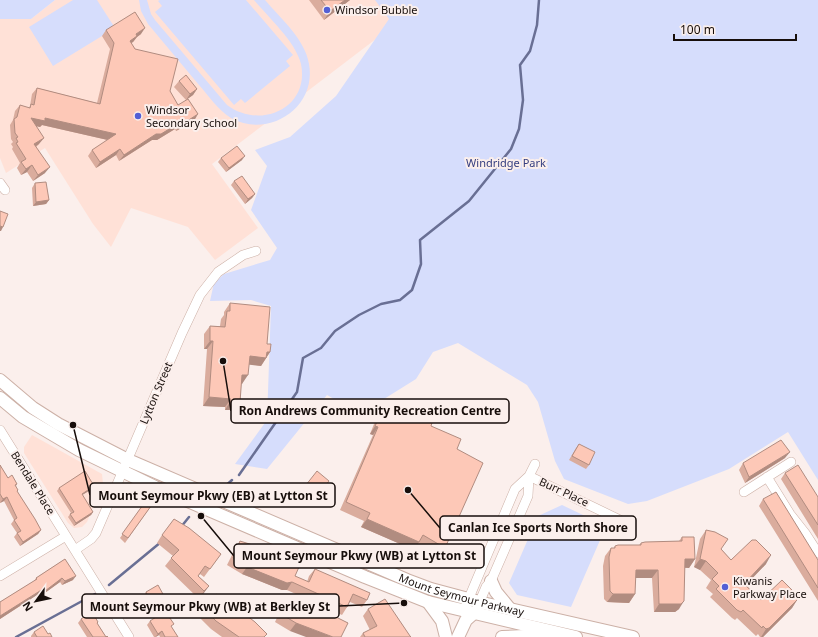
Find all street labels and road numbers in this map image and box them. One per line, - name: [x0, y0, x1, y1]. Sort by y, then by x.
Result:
- street label: Lytton Street: [136, 359, 175, 426]
- street label: Bendale Place: [8, 448, 59, 517]
- street label: Burr Place: [537, 474, 591, 510]
- street label: Mount Seymour Parkway: [397, 569, 526, 619]

